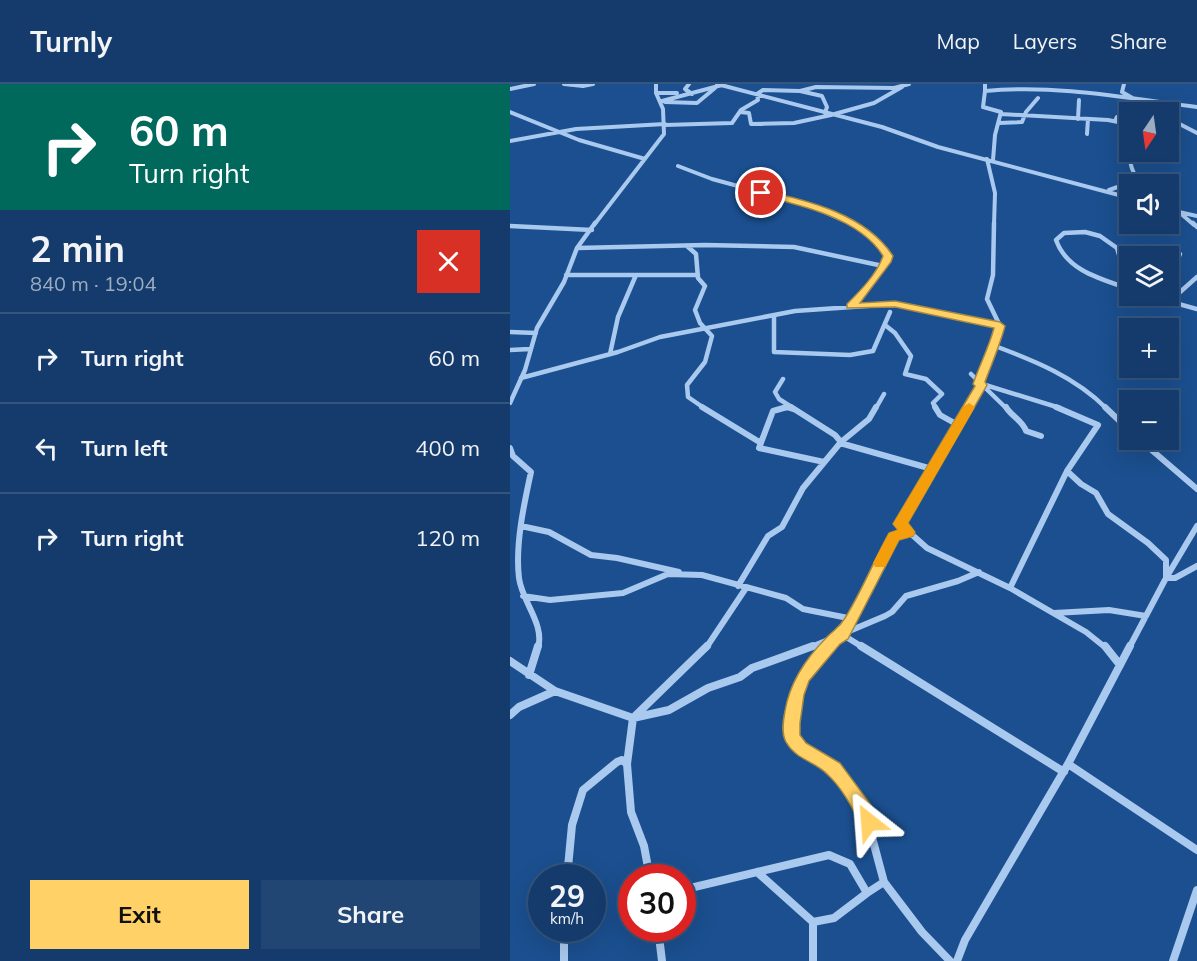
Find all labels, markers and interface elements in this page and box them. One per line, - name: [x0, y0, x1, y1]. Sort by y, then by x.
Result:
- text: Turnly: [30, 24, 112, 59]
- text: Map: [937, 28, 980, 54]
- text: Layers: [1013, 28, 1077, 54]
- text: Share: [1110, 28, 1167, 54]
- north arrow: [1119, 102, 1179, 162]
- map controls: [1119, 102, 1179, 450]
- text: 60 m: [129, 104, 229, 157]
- icon: right: [30, 108, 108, 186]
- text: Turn right: [129, 156, 249, 190]
- pin: [735, 167, 786, 218]
- button: sound: [1119, 174, 1179, 234]
- icon: arrive: [744, 176, 777, 209]
- text: 2 min: [30, 226, 125, 271]
- button: close: [417, 230, 480, 293]
- button: layers: [1119, 246, 1179, 306]
- text: 840 m · 19:04: [30, 271, 156, 296]
- button: +: [1119, 318, 1179, 378]
- icon: right: [30, 342, 63, 375]
- text: Turn right: [81, 344, 184, 372]
- text: 60 m: [429, 344, 480, 372]
- button: −: [1119, 390, 1179, 450]
- icon: left: [30, 432, 63, 465]
- text: Turn left: [81, 434, 168, 462]
- text: 400 m: [415, 434, 480, 462]
- icon: right: [30, 522, 63, 555]
- text: Turn right: [81, 524, 184, 552]
- text: 120 m: [415, 524, 480, 552]
- position arrow: [837, 790, 901, 854]
- speed limit sign: 30: [618, 864, 696, 942]
- text: 29: [549, 877, 585, 915]
- button: Exit: [30, 880, 249, 949]
- button: Share: [261, 880, 480, 949]
- text: km/h: [550, 909, 584, 928]

